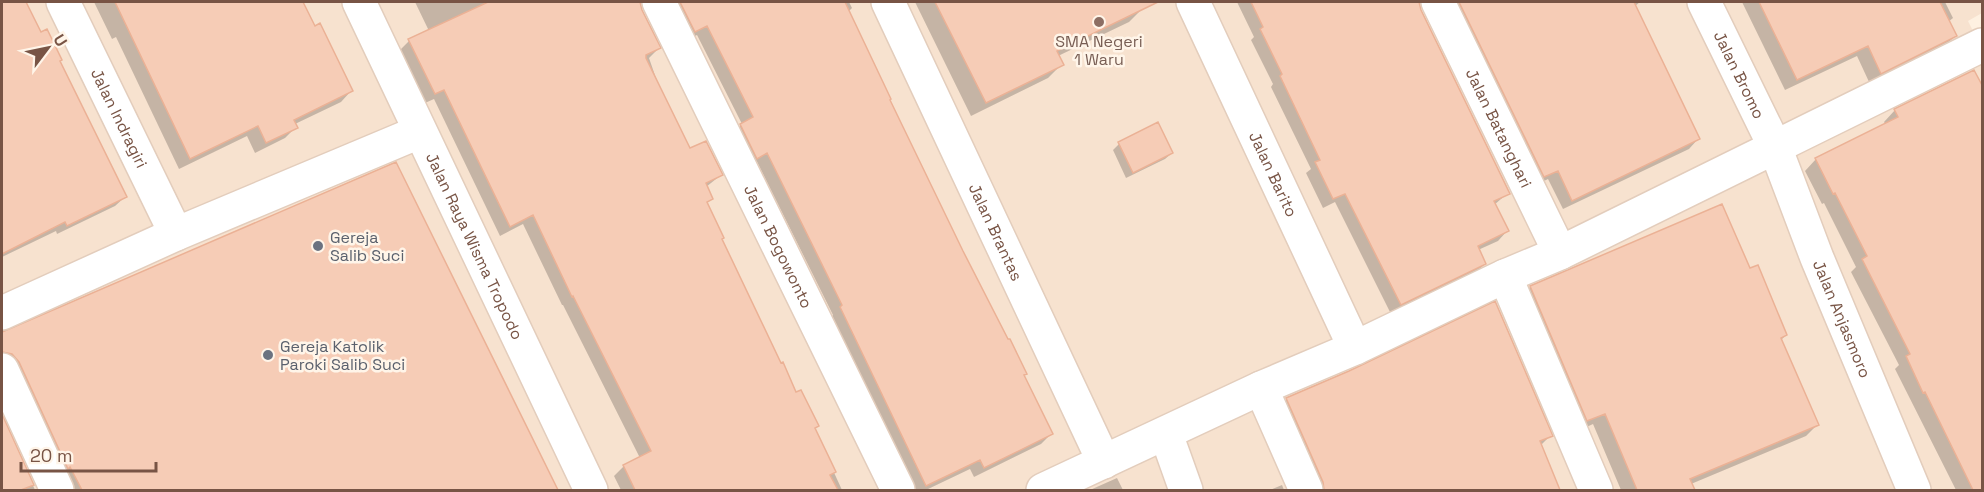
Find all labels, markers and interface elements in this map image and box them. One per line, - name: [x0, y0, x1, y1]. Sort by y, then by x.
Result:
- marker: SMA Negeri 1 Waru: [1092, 15, 1106, 29]
- north arrow: [18, 18, 78, 78]
- street label: Jalan Bromo: [1709, 28, 1770, 122]
- text: U: [49, 30, 72, 50]
- place label: SMA Negeri 1 Waru: [1055, 31, 1143, 70]
- street label: Jalan Indragiri: [86, 65, 152, 171]
- street label: Jalan Batanghari: [1461, 65, 1537, 191]
- street label: Jalan Barito: [1244, 128, 1302, 220]
- street label: Jalan Raya Wisma Tropodo: [421, 149, 528, 343]
- street label: Jalan Brantas: [964, 180, 1027, 284]
- street label: Jalan Bogowonto: [739, 181, 817, 312]
- place label: Gereja Salib Suci: [330, 227, 404, 266]
- marker: Gereja Salib Suci: [311, 239, 325, 253]
- street label: Jalan Anjasmoro: [1808, 257, 1876, 381]
- place label: Gereja Katolik Paroki Salib Suci: [280, 336, 405, 375]
- marker: Gereja Katolik Paroki Salib Suci: [261, 348, 275, 362]
- scale bar: [21, 435, 156, 473]
- text: 20 m: [30, 444, 73, 467]

